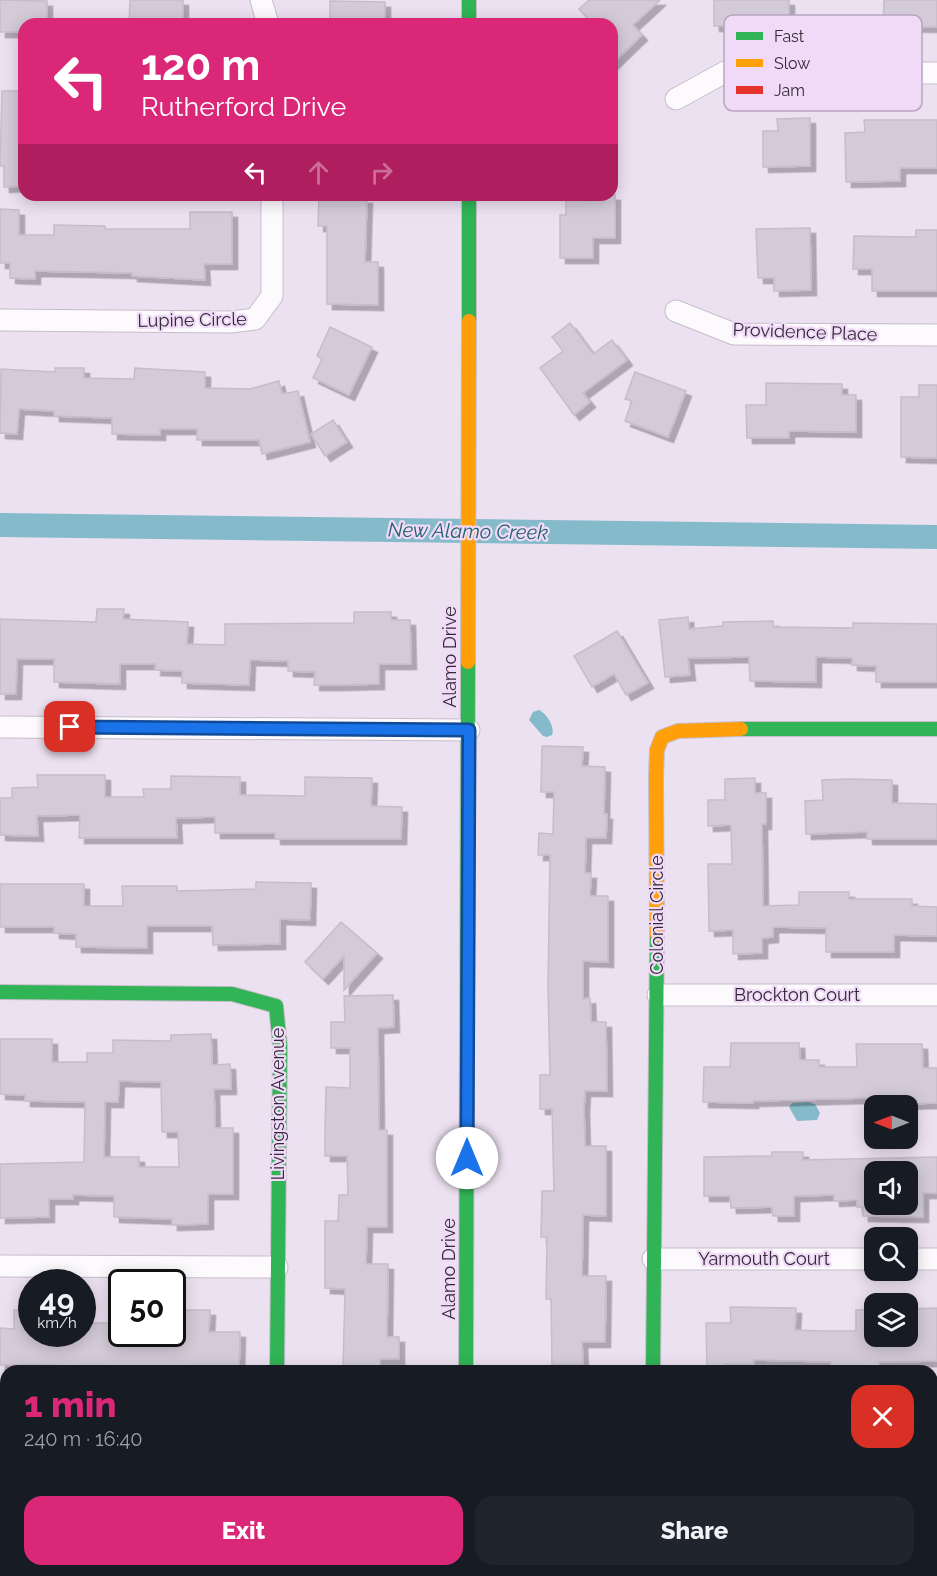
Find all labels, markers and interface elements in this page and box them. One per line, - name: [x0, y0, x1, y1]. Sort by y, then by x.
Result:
- legend: [724, 15, 922, 111]
- text: Fast: [774, 27, 805, 46]
- text: 120 m: [141, 41, 260, 90]
- icon: left: [42, 42, 120, 120]
- text: Slow: [774, 54, 810, 73]
- text: Jam: [774, 81, 805, 100]
- text: Rutherford Drive: [141, 91, 346, 122]
- icon: left: [239, 156, 272, 189]
- icon: ahead: [302, 156, 335, 189]
- icon: right: [365, 156, 398, 189]
- street label: Lupine Circle: [137, 308, 247, 331]
- street label: Providence Place: [732, 318, 878, 345]
- water label: New Alamo Creek: [388, 518, 549, 544]
- street label: Alamo Drive: [439, 606, 460, 708]
- pin: [44, 701, 95, 752]
- icon: arrive: [53, 710, 86, 743]
- street label: Colonial Circle: [646, 855, 667, 975]
- street label: Brockton Court: [734, 984, 860, 1005]
- street label: Livingston Avenue: [267, 1027, 288, 1180]
- north arrow: [864, 1095, 918, 1149]
- map controls: [864, 1095, 918, 1347]
- position arrow: [435, 1126, 499, 1190]
- button: sound: [864, 1161, 918, 1215]
- street label: Alamo Drive: [438, 1218, 459, 1320]
- button: search: [864, 1227, 918, 1281]
- street label: Yarmouth Court: [698, 1248, 830, 1269]
- speed limit sign: 50: [108, 1269, 186, 1347]
- text: 49: [40, 1283, 74, 1318]
- button: layers: [864, 1293, 918, 1347]
- text: km/h: [37, 1314, 77, 1332]
- text: 1 min: [24, 1383, 116, 1425]
- button: close: [851, 1385, 914, 1448]
- text: 240 m · 16:40: [24, 1427, 143, 1451]
- button: Exit: [24, 1496, 463, 1565]
- button: Share: [475, 1496, 914, 1565]

